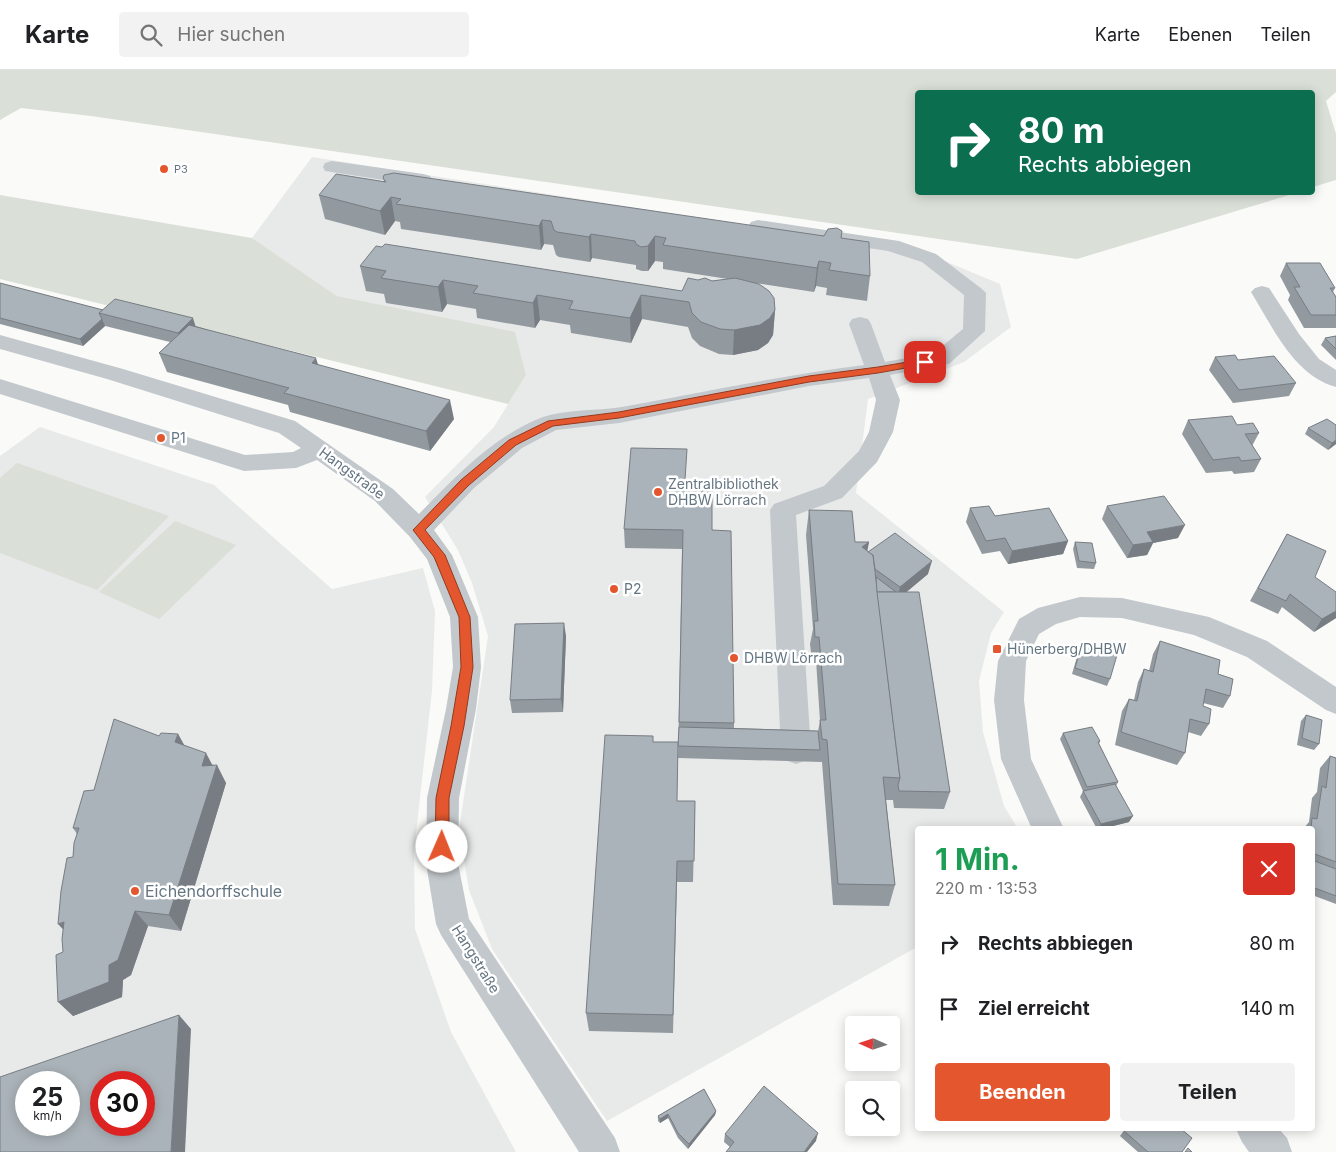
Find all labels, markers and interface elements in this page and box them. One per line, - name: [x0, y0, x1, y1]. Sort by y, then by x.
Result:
- search box: [119, 12, 469, 57]
- text: Karte: [25, 20, 89, 49]
- icon: search: [137, 21, 165, 49]
- text: Hier suchen: [177, 23, 285, 46]
- text: Karte: [1095, 24, 1140, 45]
- text: Ebenen: [1168, 24, 1232, 45]
- text: Teilen: [1260, 24, 1311, 45]
- text: 80 m: [1018, 109, 1105, 151]
- icon: right: [935, 110, 1000, 175]
- text: Rechts abbiegen: [1018, 151, 1192, 177]
- place label: P3: [174, 162, 188, 176]
- marker: P3: [158, 163, 170, 175]
- pin: [904, 341, 946, 383]
- icon: arrive: [911, 348, 939, 376]
- place label: P1: [171, 429, 186, 446]
- marker: P1: [155, 432, 167, 444]
- street label: Hangstraße: [316, 443, 388, 502]
- place label: Zentralbibliothek DHBW Lörrach: [668, 475, 779, 508]
- marker: Zentralbibliothek DHBW Lörrach: [652, 486, 664, 498]
- place label: P2: [624, 580, 641, 597]
- marker: P2: [608, 583, 620, 595]
- place label: Hünerberg/DHBW: [1007, 640, 1127, 657]
- marker: Hünerberg/DHBW: [991, 643, 1003, 655]
- place label: DHBW Lörrach: [744, 649, 843, 666]
- marker: DHBW Lörrach: [728, 652, 740, 664]
- position arrow: [415, 820, 467, 872]
- text: 1 Min.: [935, 841, 1020, 877]
- button: close: [1243, 843, 1295, 895]
- text: 220 m · 13:53: [935, 878, 1037, 898]
- place label: Eichendorffschule: [145, 881, 282, 901]
- marker: Eichendorffschule: [129, 885, 141, 897]
- street label: Hangstraße: [449, 922, 504, 996]
- icon: right: [935, 930, 963, 958]
- text: Rechts abbiegen: [978, 932, 1133, 955]
- text: 80 m: [1249, 932, 1295, 955]
- icon: arrive: [935, 995, 963, 1023]
- text: Ziel erreicht: [978, 997, 1090, 1020]
- text: 140 m: [1241, 997, 1295, 1020]
- north arrow: [845, 1016, 900, 1071]
- map controls: [845, 1016, 900, 1136]
- button: Beenden: [935, 1063, 1110, 1121]
- button: Teilen: [1120, 1063, 1295, 1121]
- speed limit sign: 30: [90, 1071, 155, 1136]
- button: search: [845, 1081, 900, 1136]
- text: 25: [32, 1082, 63, 1112]
- text: km/h: [33, 1108, 62, 1123]

